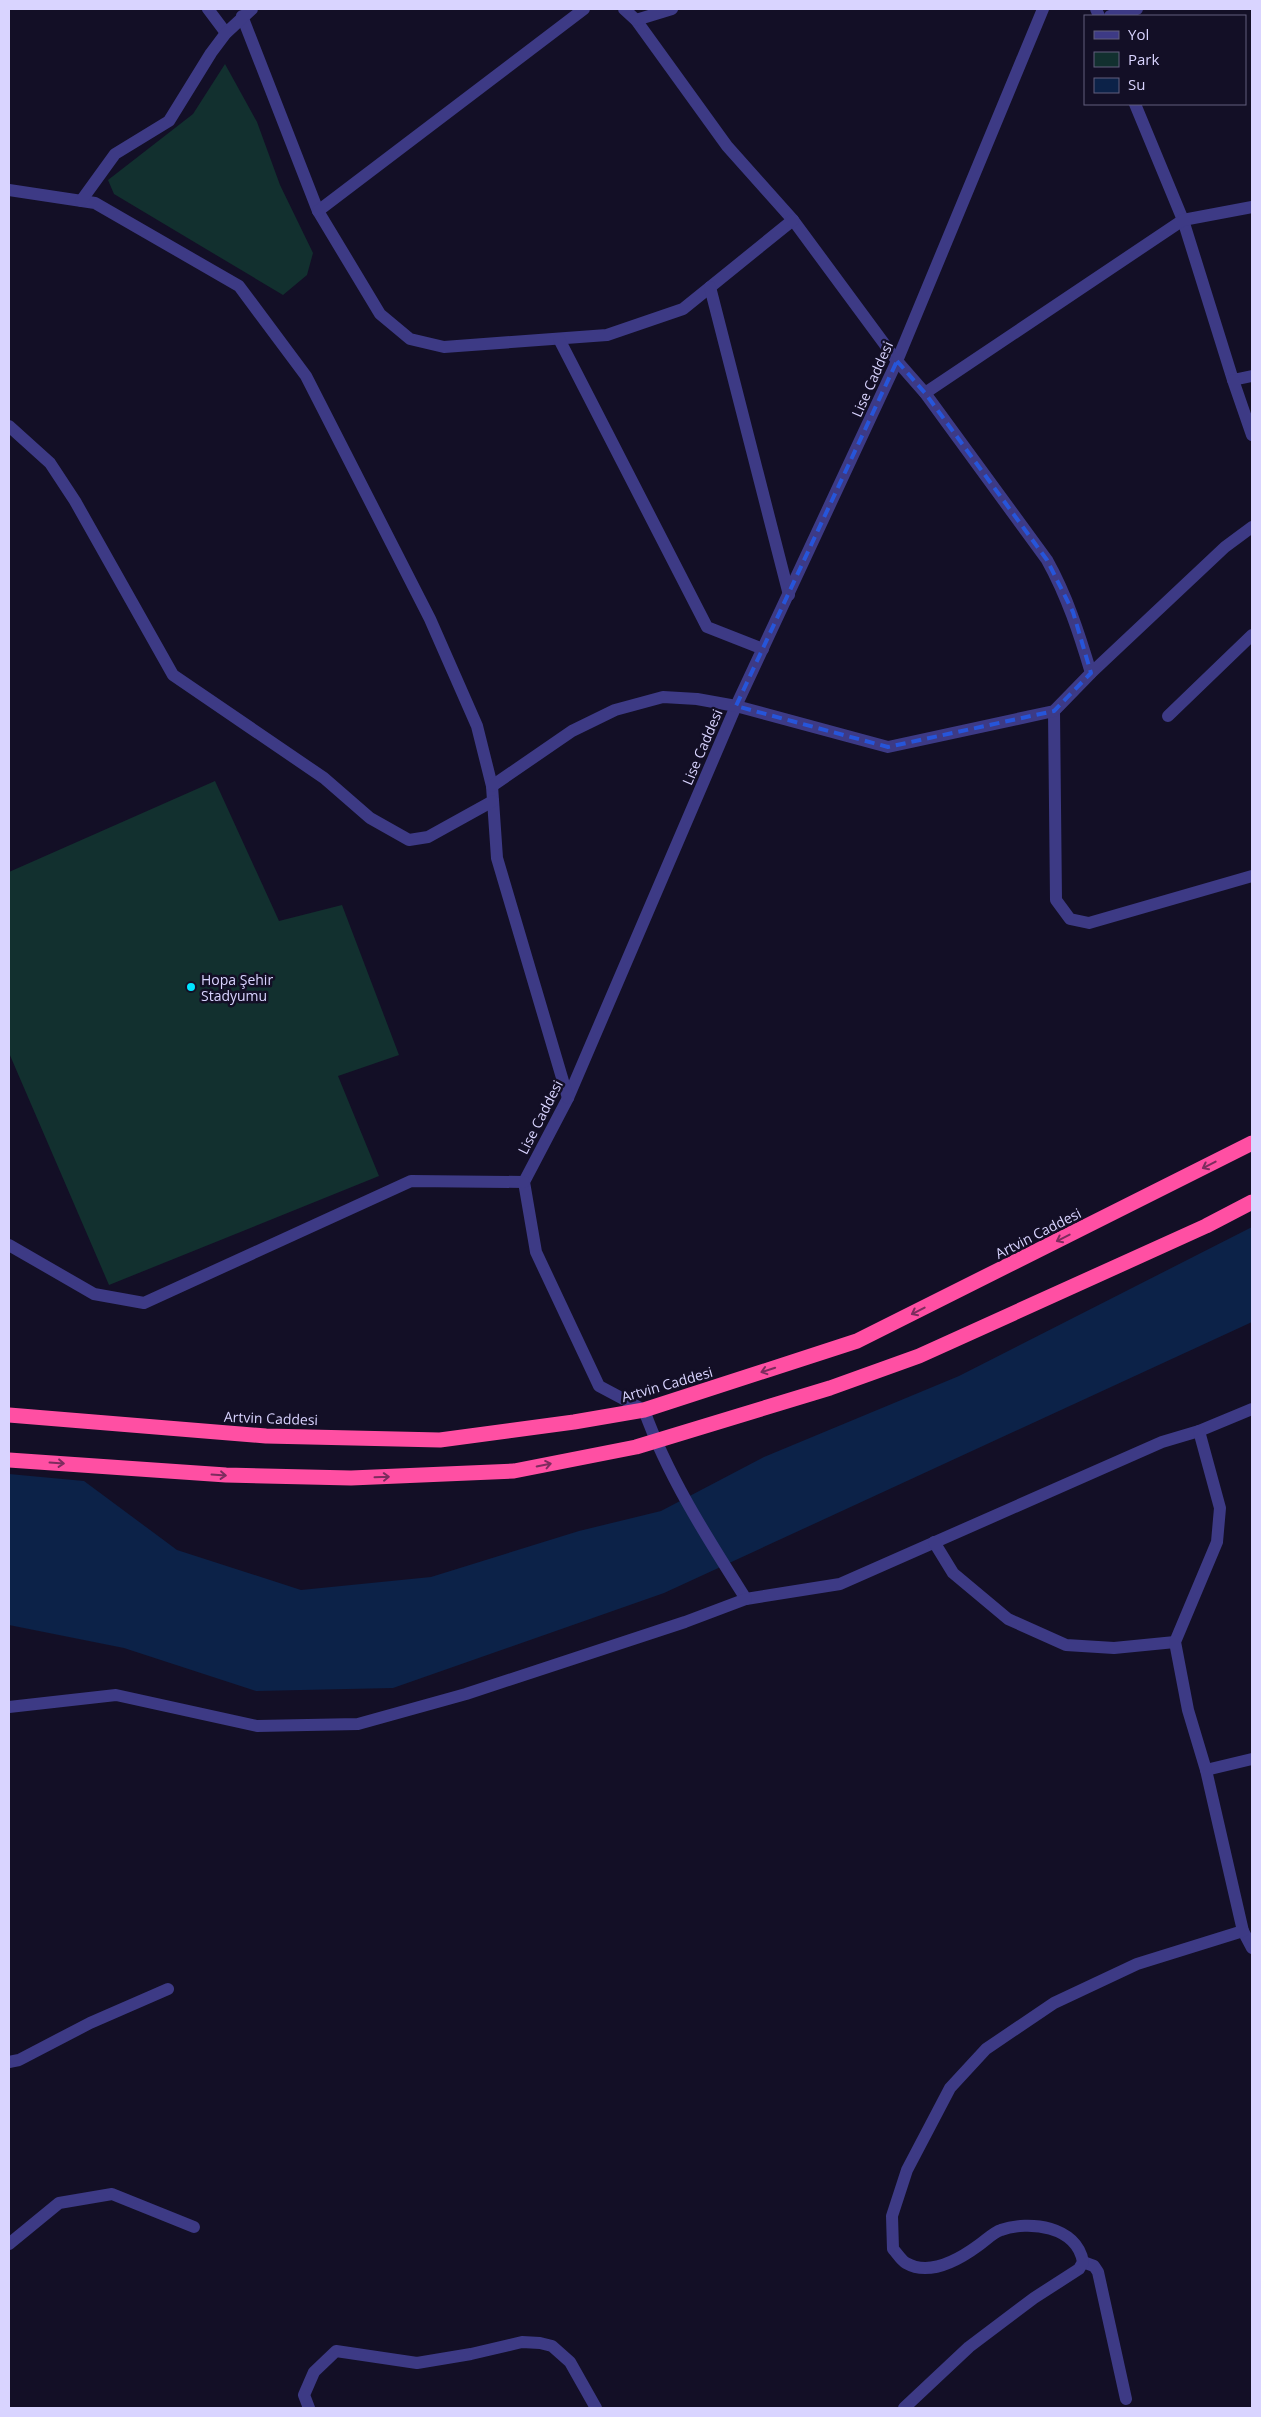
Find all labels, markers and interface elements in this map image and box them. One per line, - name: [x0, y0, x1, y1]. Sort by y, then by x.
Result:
- legend: [1084, 15, 1246, 105]
- text: Yol: [1128, 24, 1149, 44]
- text: Park: [1128, 49, 1159, 69]
- text: Su: [1128, 74, 1145, 94]
- street label: Lise Caddesi: [847, 338, 897, 420]
- street label: Lise Caddesi: [677, 706, 727, 788]
- place label: Hopa Şehir Stadyumu: [201, 970, 273, 1005]
- marker: Hopa Şehir Stadyumu: [185, 981, 197, 993]
- street label: Lise Caddesi: [513, 1077, 567, 1157]
- one-way arrow: [1202, 1161, 1217, 1170]
- street label: Artvin Caddesi: [992, 1203, 1084, 1263]
- one-way arrow: [1056, 1233, 1071, 1243]
- one-way arrow: [911, 1307, 926, 1316]
- street label: Artvin Caddesi: [619, 1362, 715, 1406]
- one-way arrow: [760, 1366, 776, 1375]
- street label: Artvin Caddesi: [224, 1407, 318, 1429]
- one-way arrow: [49, 1459, 65, 1468]
- one-way arrow: [535, 1460, 551, 1470]
- one-way arrow: [211, 1470, 227, 1479]
- one-way arrow: [374, 1472, 390, 1482]

